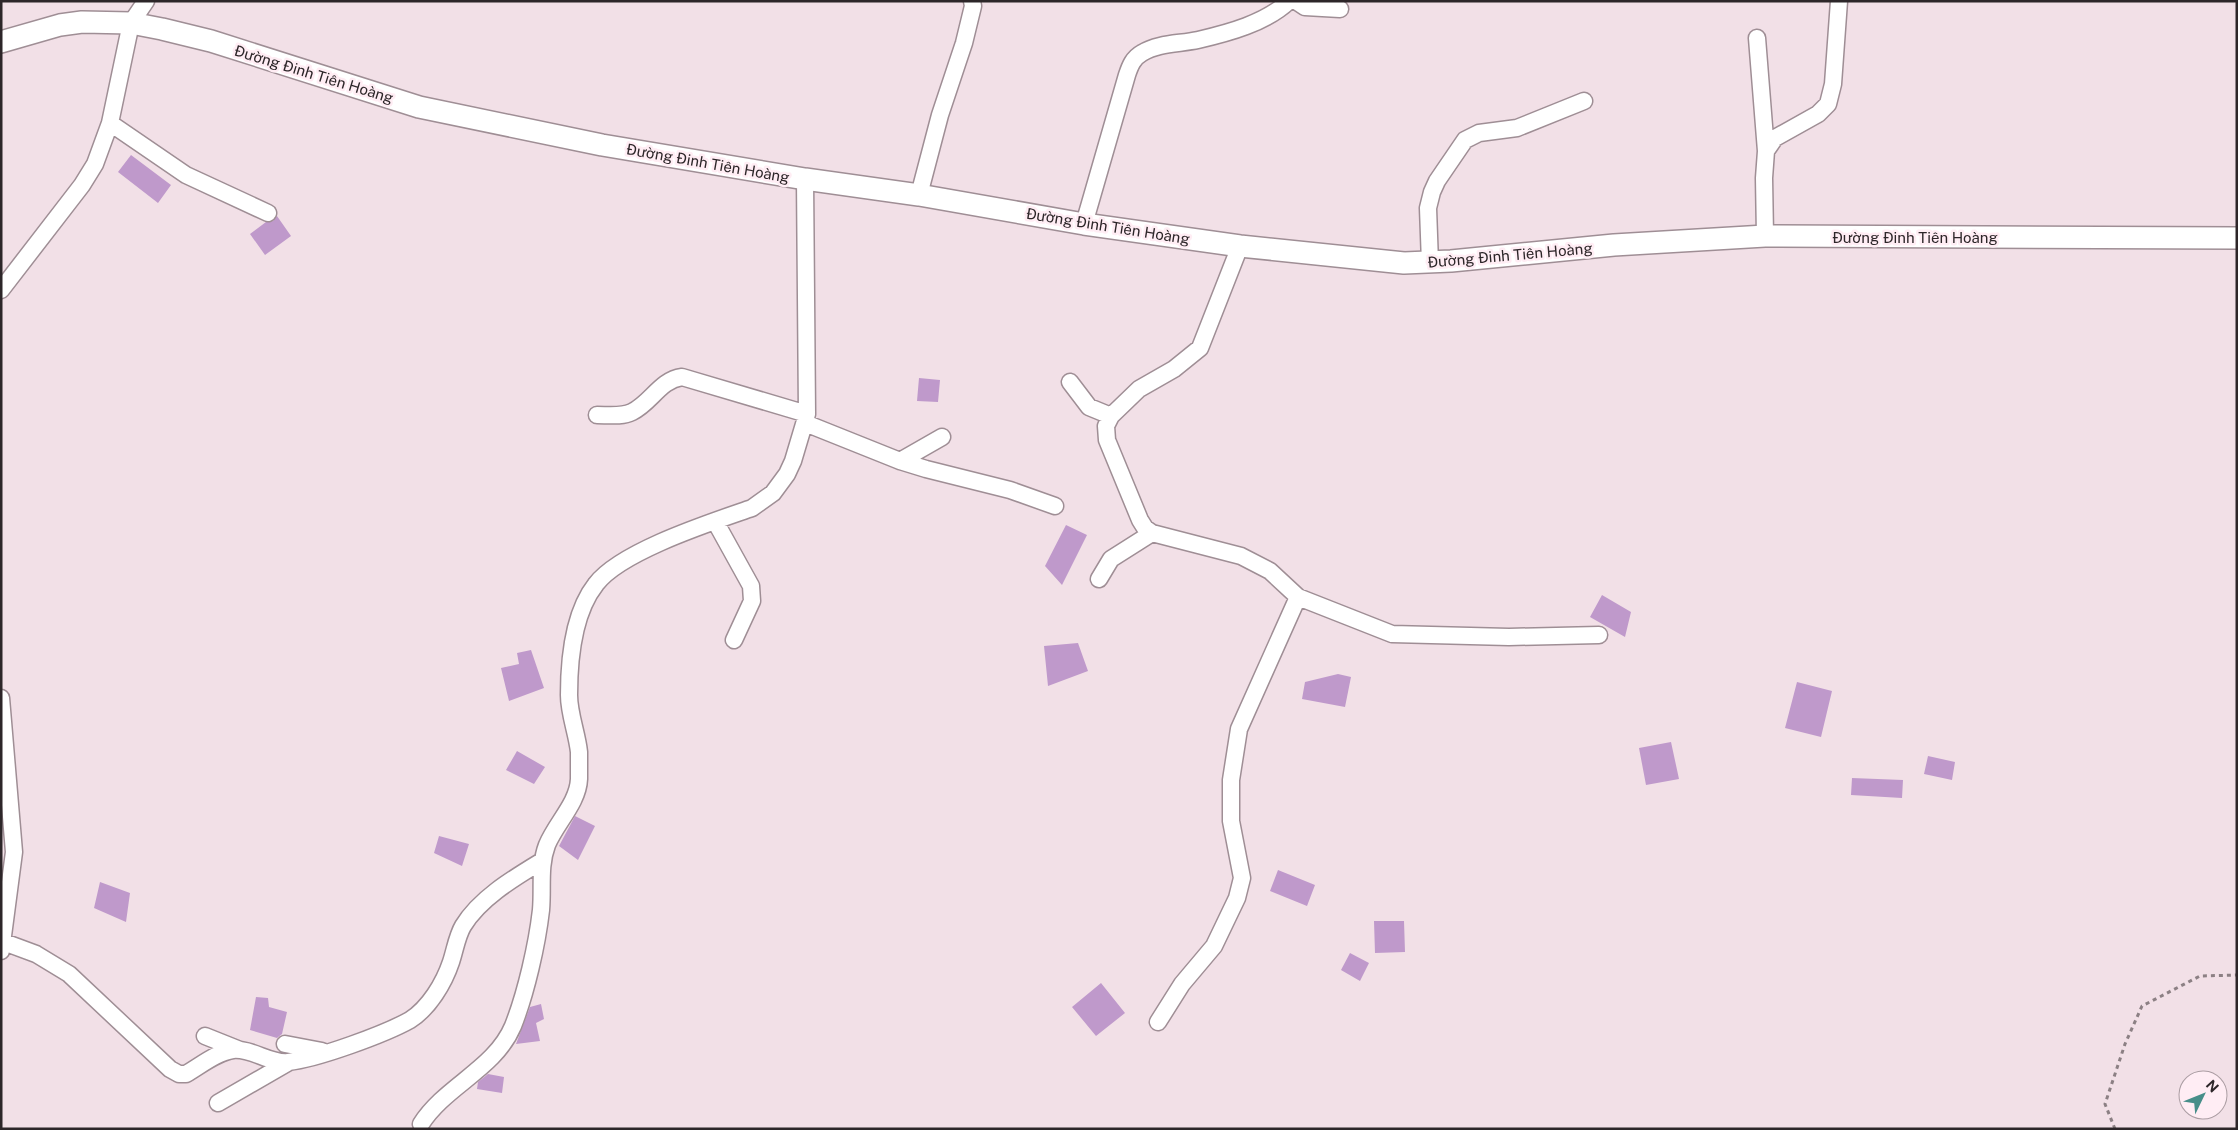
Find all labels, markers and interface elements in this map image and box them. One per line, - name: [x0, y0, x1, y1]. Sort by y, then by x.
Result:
- street label: Đường Đinh Tiên Hoàng: [232, 42, 396, 106]
- street label: Đường Đinh Tiên Hoàng: [625, 140, 791, 186]
- street label: Đường Đinh Tiên Hoàng: [1025, 205, 1191, 247]
- street label: Đường Đinh Tiên Hoàng: [1832, 229, 1998, 246]
- street label: Đường Đinh Tiên Hoàng: [1427, 239, 1593, 271]
- north arrow: [2178, 1070, 2228, 1120]
- text: N: [2203, 1077, 2222, 1096]

